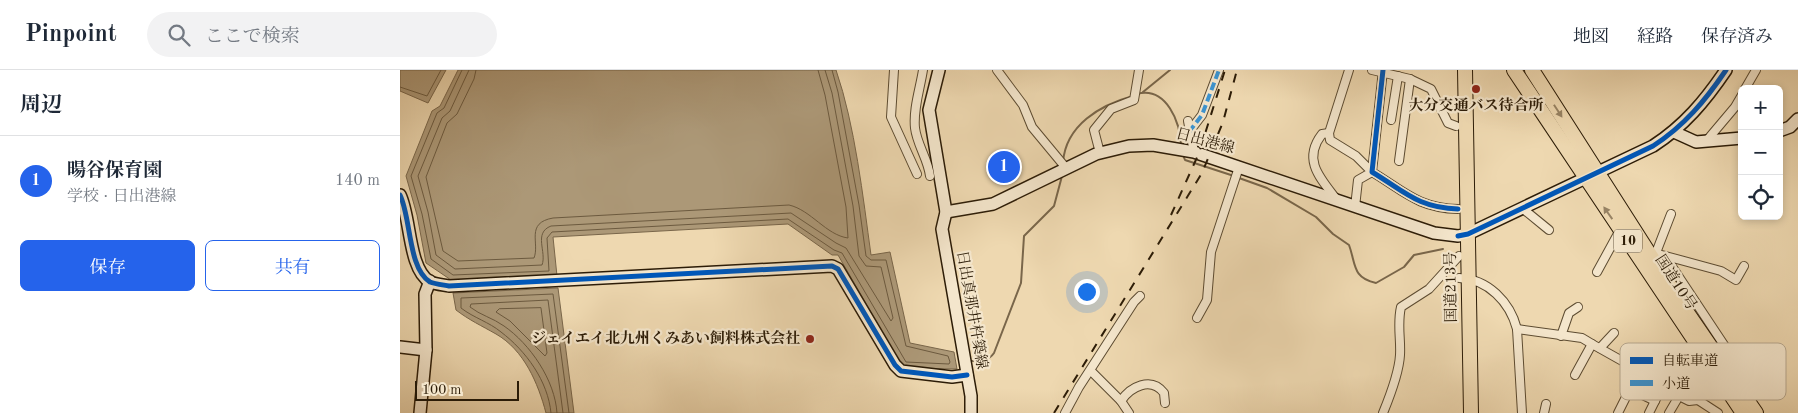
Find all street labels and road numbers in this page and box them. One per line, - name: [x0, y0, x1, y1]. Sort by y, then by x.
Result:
- street label: 日出港線: [1174, 125, 1236, 157]
- road number: 10: [1614, 230, 1642, 252]
- street label: 日出真那井杵築線: [953, 249, 991, 370]
- street label: 国道213号: [1442, 251, 1460, 323]
- street label: 国道10号: [1652, 252, 1700, 313]

